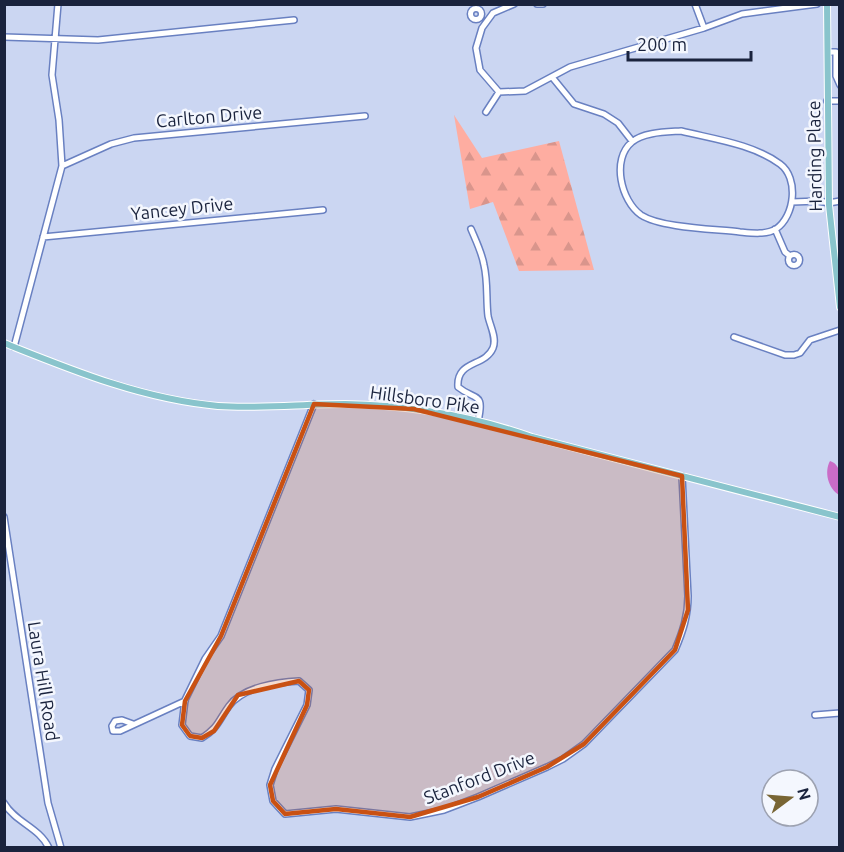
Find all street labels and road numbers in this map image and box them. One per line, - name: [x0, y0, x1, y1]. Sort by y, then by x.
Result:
- street label: Harding Place: [803, 100, 825, 212]
- street label: Carlton Drive: [155, 101, 263, 131]
- street label: Yancey Drive: [130, 193, 234, 223]
- street label: Hillsboro Pike: [369, 381, 481, 417]
- street label: Laura Hill Road: [25, 620, 63, 742]
- street label: Stanford Drive: [421, 747, 537, 807]

